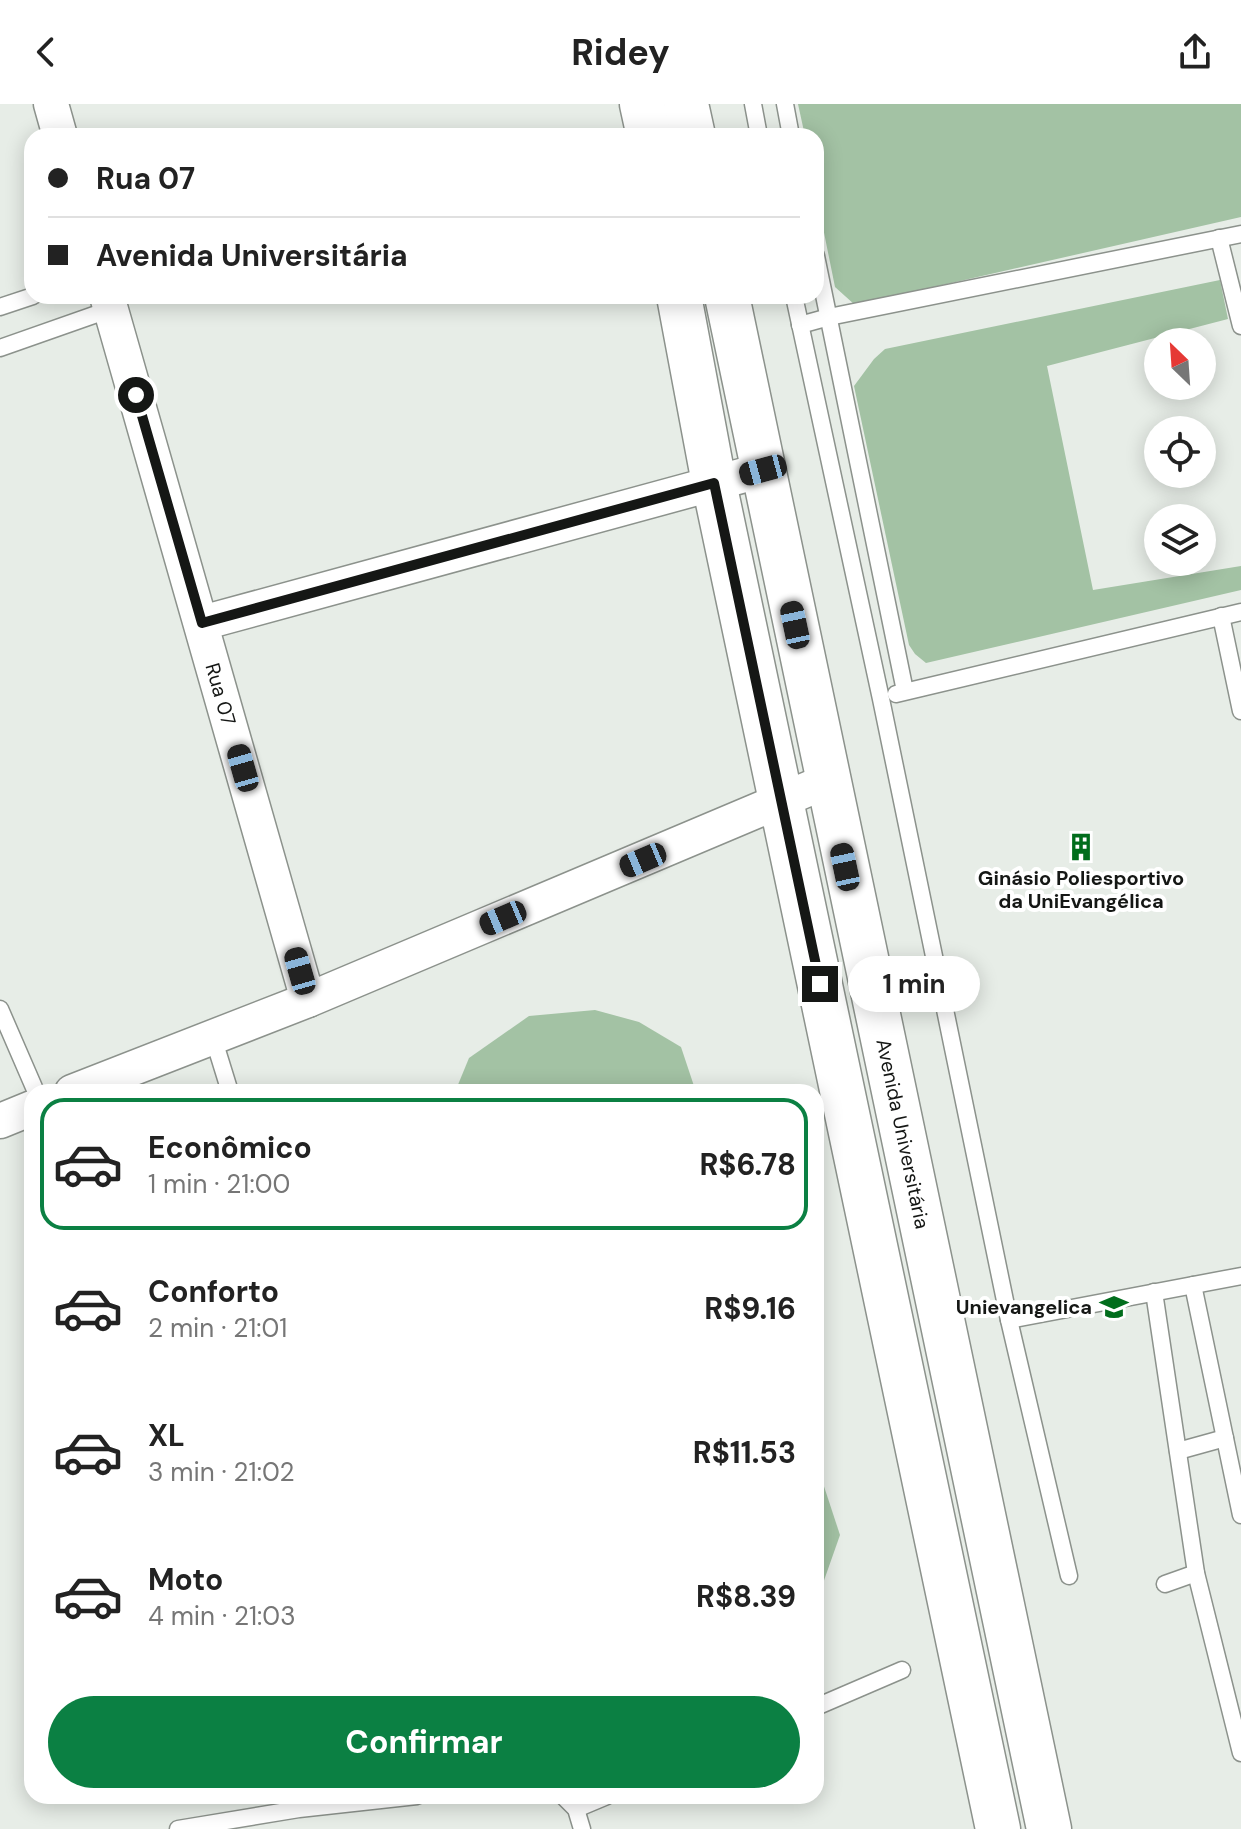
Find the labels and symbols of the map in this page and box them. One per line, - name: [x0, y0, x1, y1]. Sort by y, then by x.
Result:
- north arrow: [1144, 328, 1216, 400]
- route start: [118, 377, 154, 413]
- car: [737, 452, 789, 488]
- car: [778, 599, 812, 651]
- street label: Rua 07: [199, 660, 242, 728]
- car: [225, 742, 261, 794]
- building icon: Ginásio Poliesportivo da UniEvangélica: [1066, 832, 1096, 862]
- car: [616, 840, 670, 880]
- car: [828, 841, 862, 893]
- place label: Ginásio Poliesportivo da UniEvangélica: [978, 865, 1184, 914]
- car: [476, 898, 530, 938]
- car: [282, 945, 318, 997]
- callout: 1 min: [848, 956, 980, 1012]
- route end: [802, 966, 838, 1002]
- street label: Avenida Universitária: [870, 1036, 936, 1231]
- school or university icon: Unievangelica: [1099, 1292, 1129, 1322]
- place label: Unievangelica: [956, 1294, 1092, 1320]

